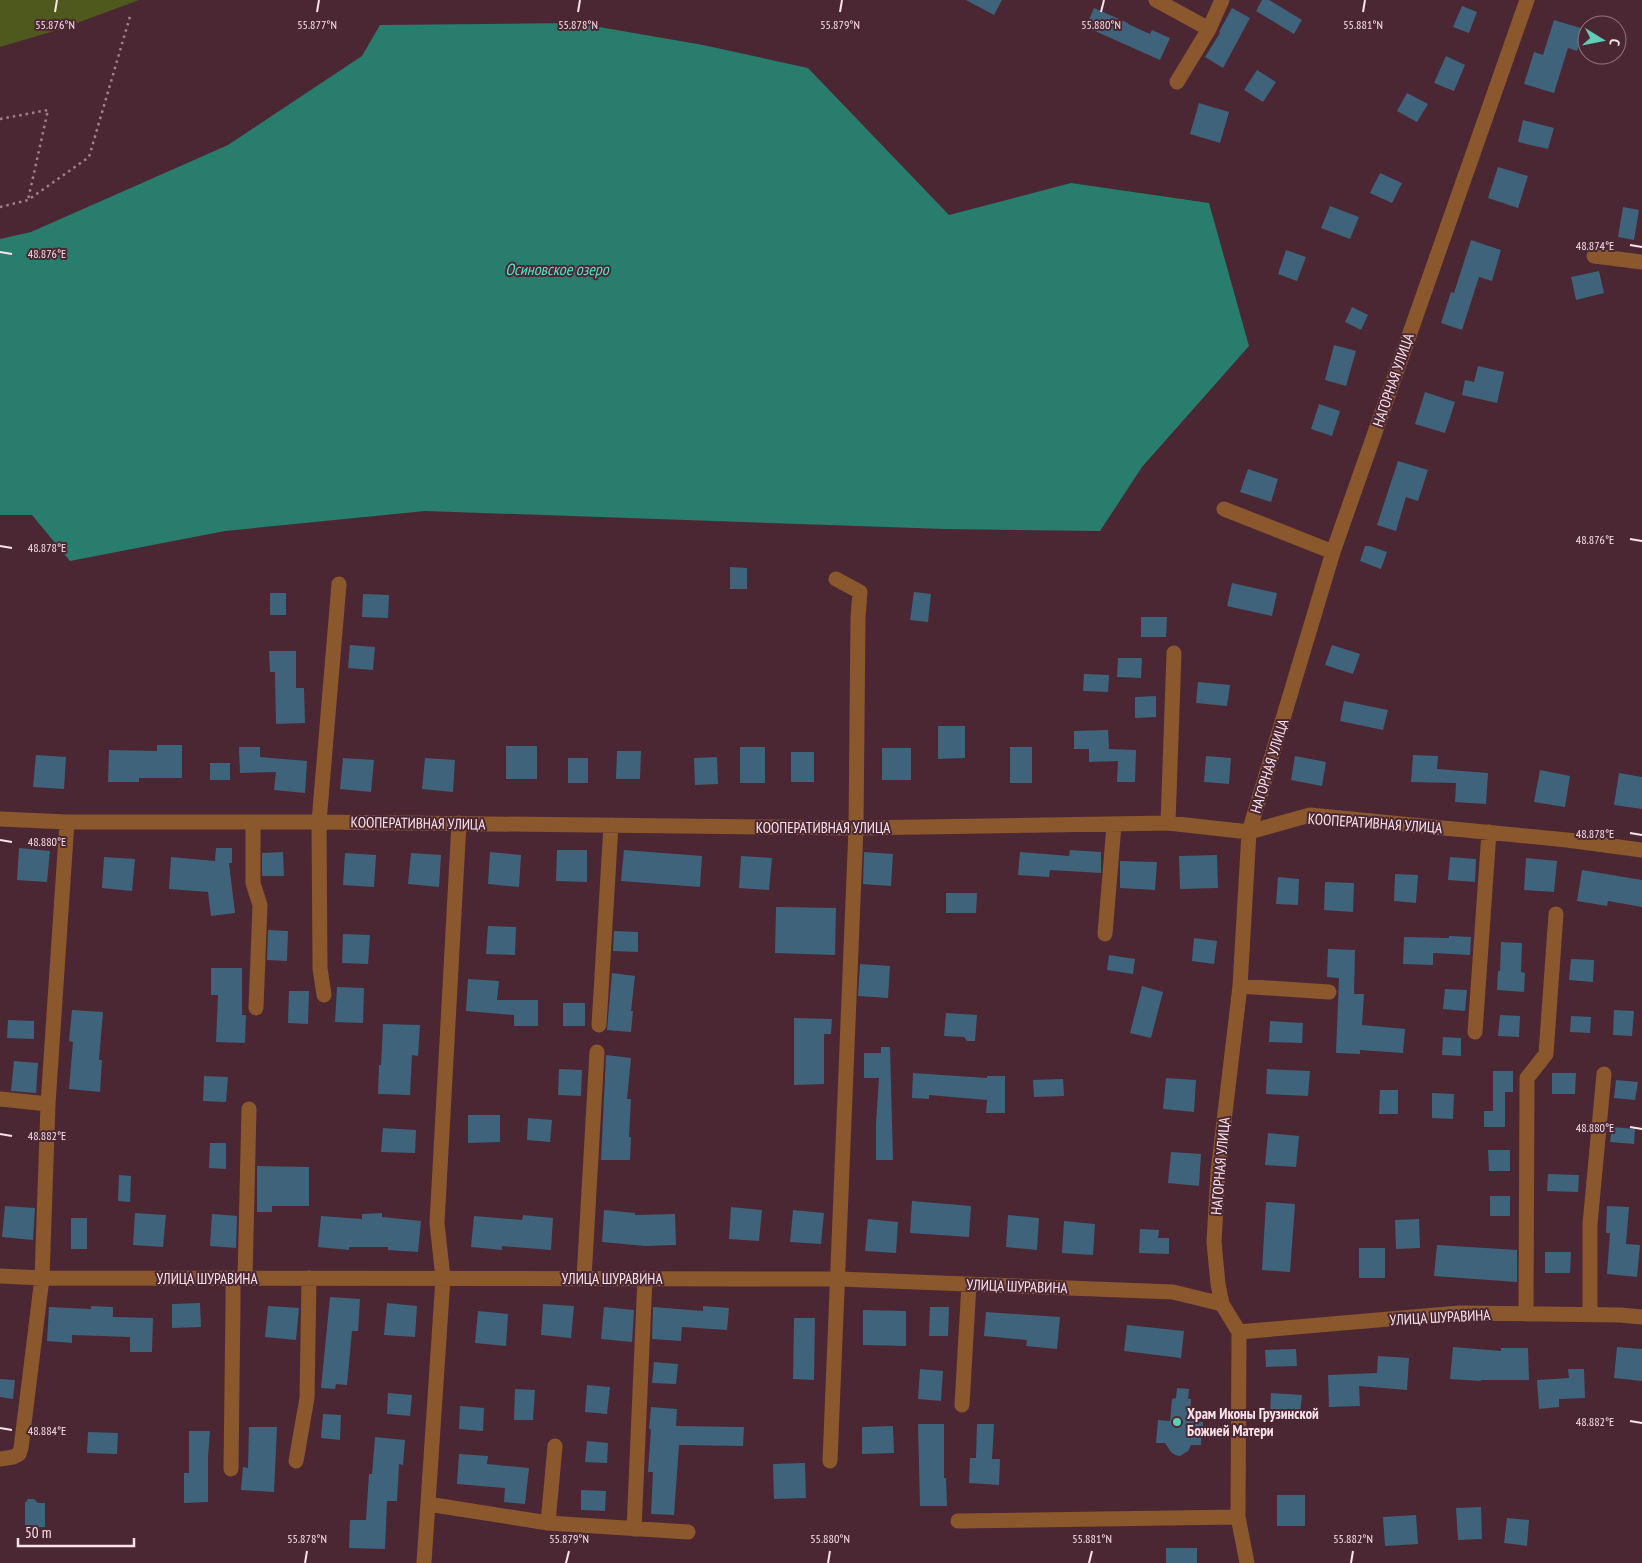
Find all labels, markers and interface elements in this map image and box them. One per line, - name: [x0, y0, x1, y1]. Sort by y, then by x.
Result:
- north arrow: [1577, 15, 1627, 65]
- text: 55.876°N: [35, 17, 75, 32]
- text: 55.877°N: [297, 17, 337, 32]
- text: 55.878°N: [558, 17, 598, 32]
- text: 55.879°N: [820, 17, 860, 32]
- text: 55.880°N: [1081, 17, 1121, 32]
- text: 55.881°N: [1343, 17, 1383, 32]
- text: С: [1605, 38, 1624, 48]
- text: 48.874°E: [1576, 238, 1614, 253]
- text: 48.876°E: [28, 246, 66, 261]
- water label: Осиновское озеро: [505, 259, 610, 279]
- street label: НАГОРНАЯ УЛИЦА: [1368, 330, 1418, 429]
- text: 48.876°E: [1576, 532, 1614, 547]
- text: 48.878°E: [28, 540, 66, 555]
- street label: НАГОРНАЯ УЛИЦА: [1246, 716, 1293, 816]
- street label: КООПЕРАТИВНАЯ УЛИЦА: [1307, 809, 1444, 837]
- street label: КООПЕРАТИВНАЯ УЛИЦА: [351, 812, 486, 834]
- street label: КООПЕРАТИВНАЯ УЛИЦА: [756, 818, 891, 837]
- text: 48.878°E: [1576, 826, 1614, 841]
- text: 48.880°E: [28, 834, 66, 849]
- street label: НАГОРНАЯ УЛИЦА: [1206, 1116, 1234, 1216]
- text: 48.880°E: [1576, 1120, 1614, 1135]
- text: 48.882°E: [28, 1128, 66, 1143]
- street label: УЛИЦА ШУРАВИНА: [157, 1269, 258, 1288]
- street label: УЛИЦА ШУРАВИНА: [562, 1269, 663, 1288]
- street label: УЛИЦА ШУРАВИНА: [966, 1275, 1069, 1297]
- street label: УЛИЦА ШУРАВИНА: [1389, 1305, 1492, 1329]
- place label: Храм Иконы Грузинской Божией Матери: [1187, 1404, 1319, 1440]
- text: 48.882°E: [1576, 1414, 1614, 1429]
- marker: Храм Иконы Грузинской Божией Матери: [1171, 1416, 1183, 1428]
- text: 48.884°E: [28, 1423, 66, 1438]
- scale bar: [18, 1516, 134, 1548]
- text: 50 m: [25, 1523, 51, 1542]
- text: 55.878°N: [287, 1531, 327, 1546]
- text: 55.879°N: [549, 1531, 589, 1546]
- text: 55.880°N: [810, 1531, 850, 1546]
- text: 55.881°N: [1072, 1531, 1112, 1546]
- text: 55.882°N: [1333, 1531, 1373, 1546]

